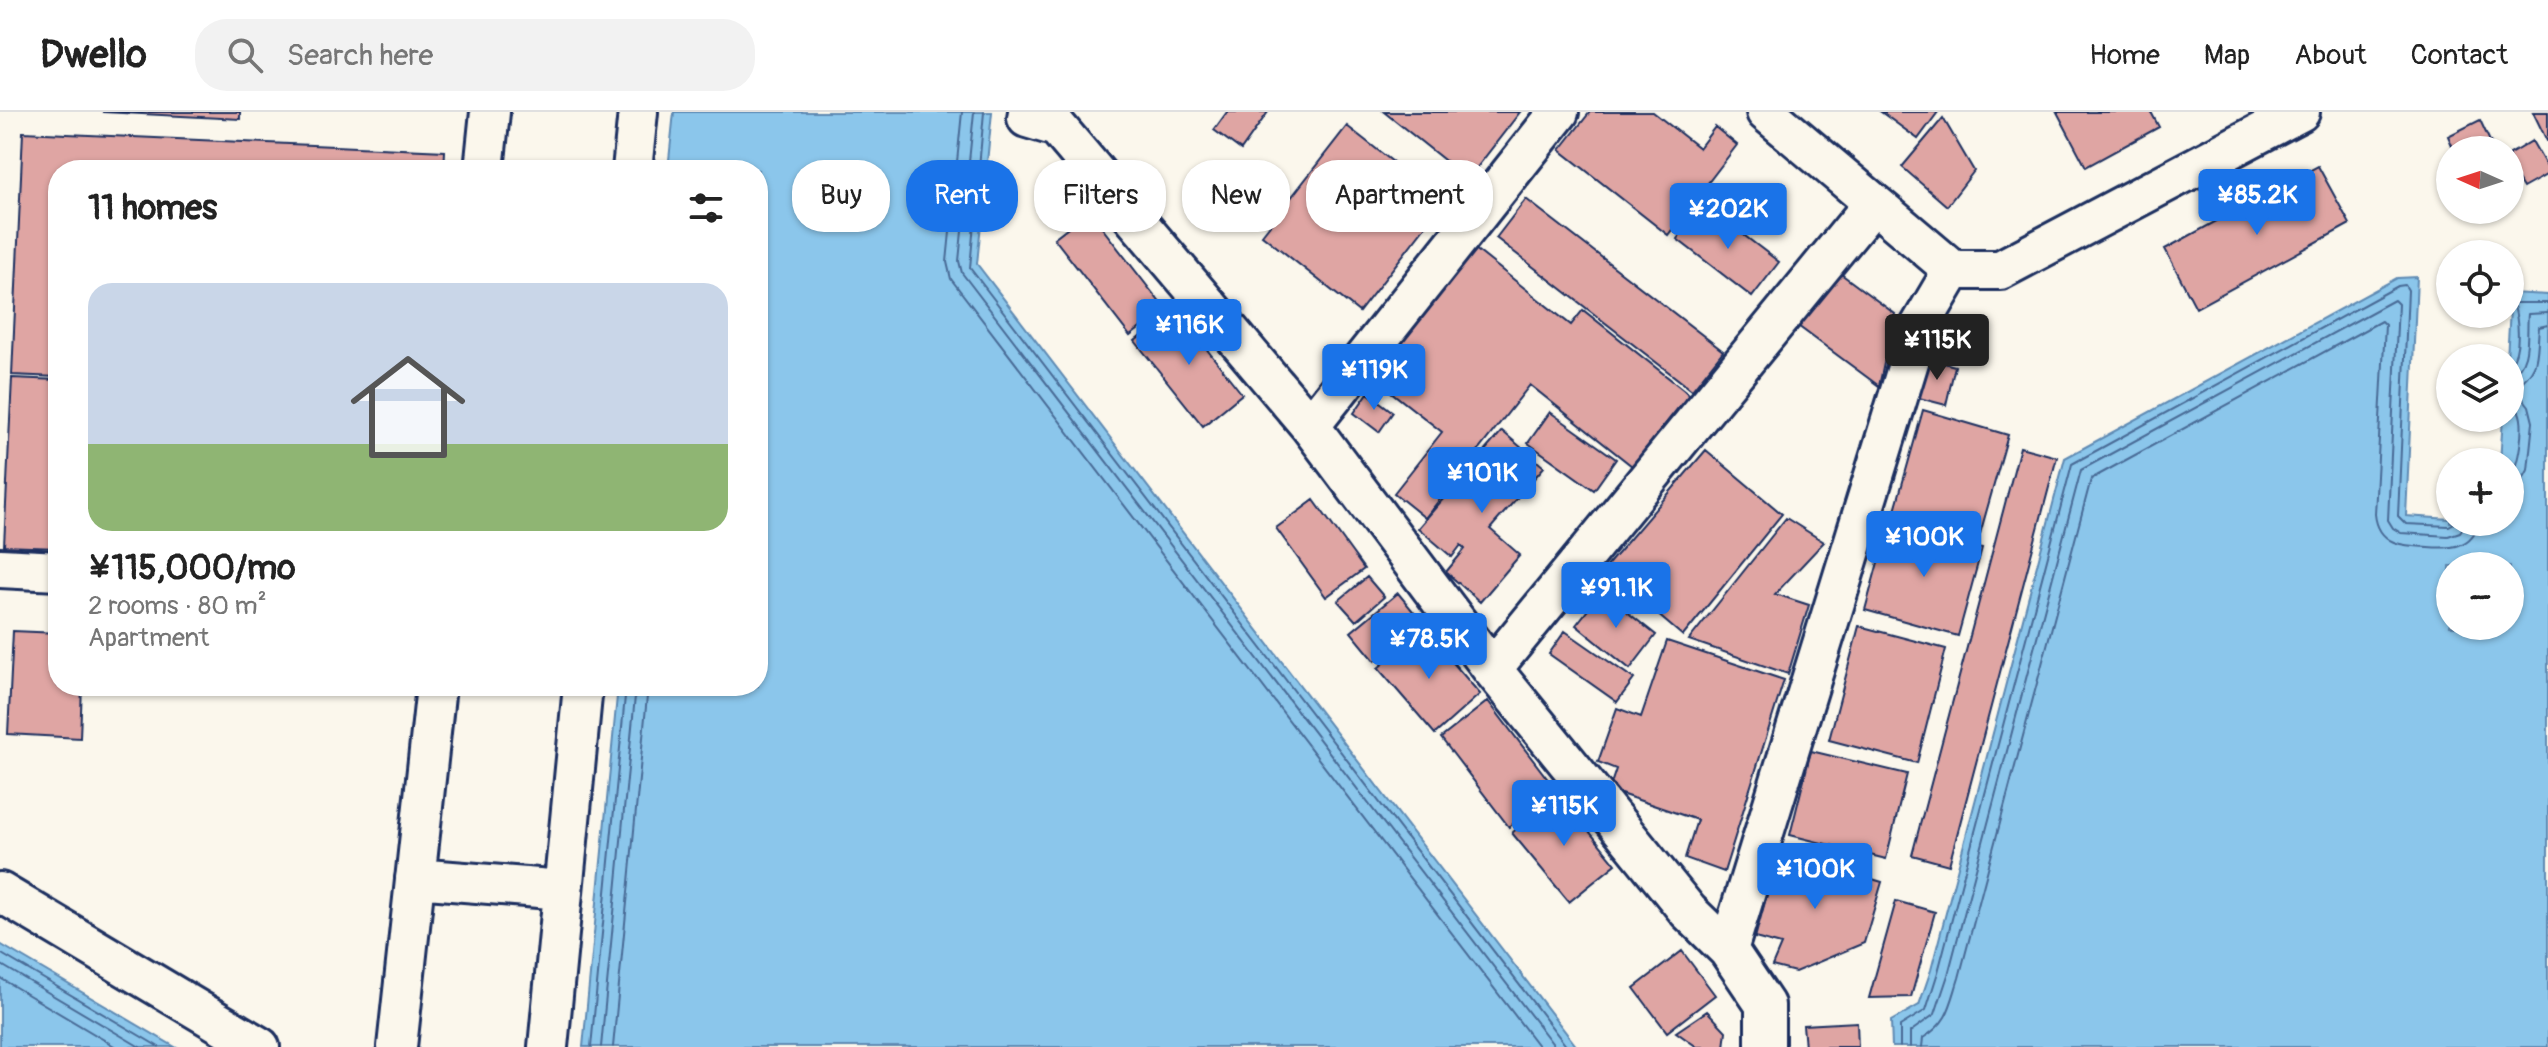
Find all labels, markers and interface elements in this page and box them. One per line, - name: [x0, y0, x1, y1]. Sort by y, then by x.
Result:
- search box: [195, 19, 755, 91]
- text: Dwello: [40, 31, 147, 79]
- icon: search: [223, 33, 267, 77]
- text: Search here: [287, 37, 433, 74]
- text: Home: [2089, 38, 2160, 73]
- text: Map: [2204, 38, 2250, 73]
- text: About: [2294, 38, 2367, 73]
- text: Contact: [2411, 38, 2508, 73]
- north arrow: [2436, 136, 2524, 224]
- map controls: [2436, 136, 2524, 640]
- chip: Buy: [792, 160, 890, 232]
- chip: Rent: [906, 160, 1018, 232]
- chip: Filters: [1034, 160, 1166, 232]
- chip: New: [1182, 160, 1290, 232]
- chip: Apartment: [1306, 160, 1493, 232]
- pin: ¥85.2K: [2192, 169, 2322, 237]
- text: ¥85.2K: [2216, 179, 2298, 211]
- pin: ¥202K: [1672, 183, 1784, 251]
- icon: filters: [684, 186, 728, 230]
- text: 11 homes: [88, 187, 217, 230]
- text: ¥202K: [1688, 193, 1768, 225]
- button: locate: [2436, 240, 2524, 328]
- pin: ¥116K: [1133, 299, 1245, 367]
- text: ¥116K: [1154, 309, 1224, 341]
- pin: ¥115K: [1881, 314, 1993, 382]
- text: ¥115K: [1903, 324, 1971, 356]
- icon: home: [336, 335, 480, 479]
- pin: ¥119K: [1318, 344, 1430, 412]
- button: layers: [2436, 344, 2524, 432]
- text: ¥119K: [1340, 354, 1408, 386]
- pin: ¥101K: [1426, 447, 1538, 515]
- button: +: [2436, 448, 2524, 536]
- text: ¥101K: [1446, 457, 1518, 489]
- pin: ¥100K: [1868, 511, 1980, 579]
- text: ¥100K: [1884, 521, 1964, 553]
- text: ¥115,000/mo: [88, 547, 296, 590]
- button: −: [2436, 552, 2524, 640]
- pin: ¥91.1K: [1551, 562, 1681, 630]
- text: ¥91.1K: [1579, 572, 1653, 604]
- text: 2 rooms · 80 m²: [88, 590, 267, 622]
- pin: ¥78.5K: [1364, 613, 1494, 681]
- text: Apartment: [88, 622, 209, 654]
- text: ¥78.5K: [1389, 623, 1469, 655]
- pin: ¥115K: [1508, 780, 1620, 848]
- text: ¥115K: [1530, 790, 1598, 822]
- pin: ¥100K: [1759, 843, 1871, 911]
- text: ¥100K: [1775, 853, 1855, 885]

